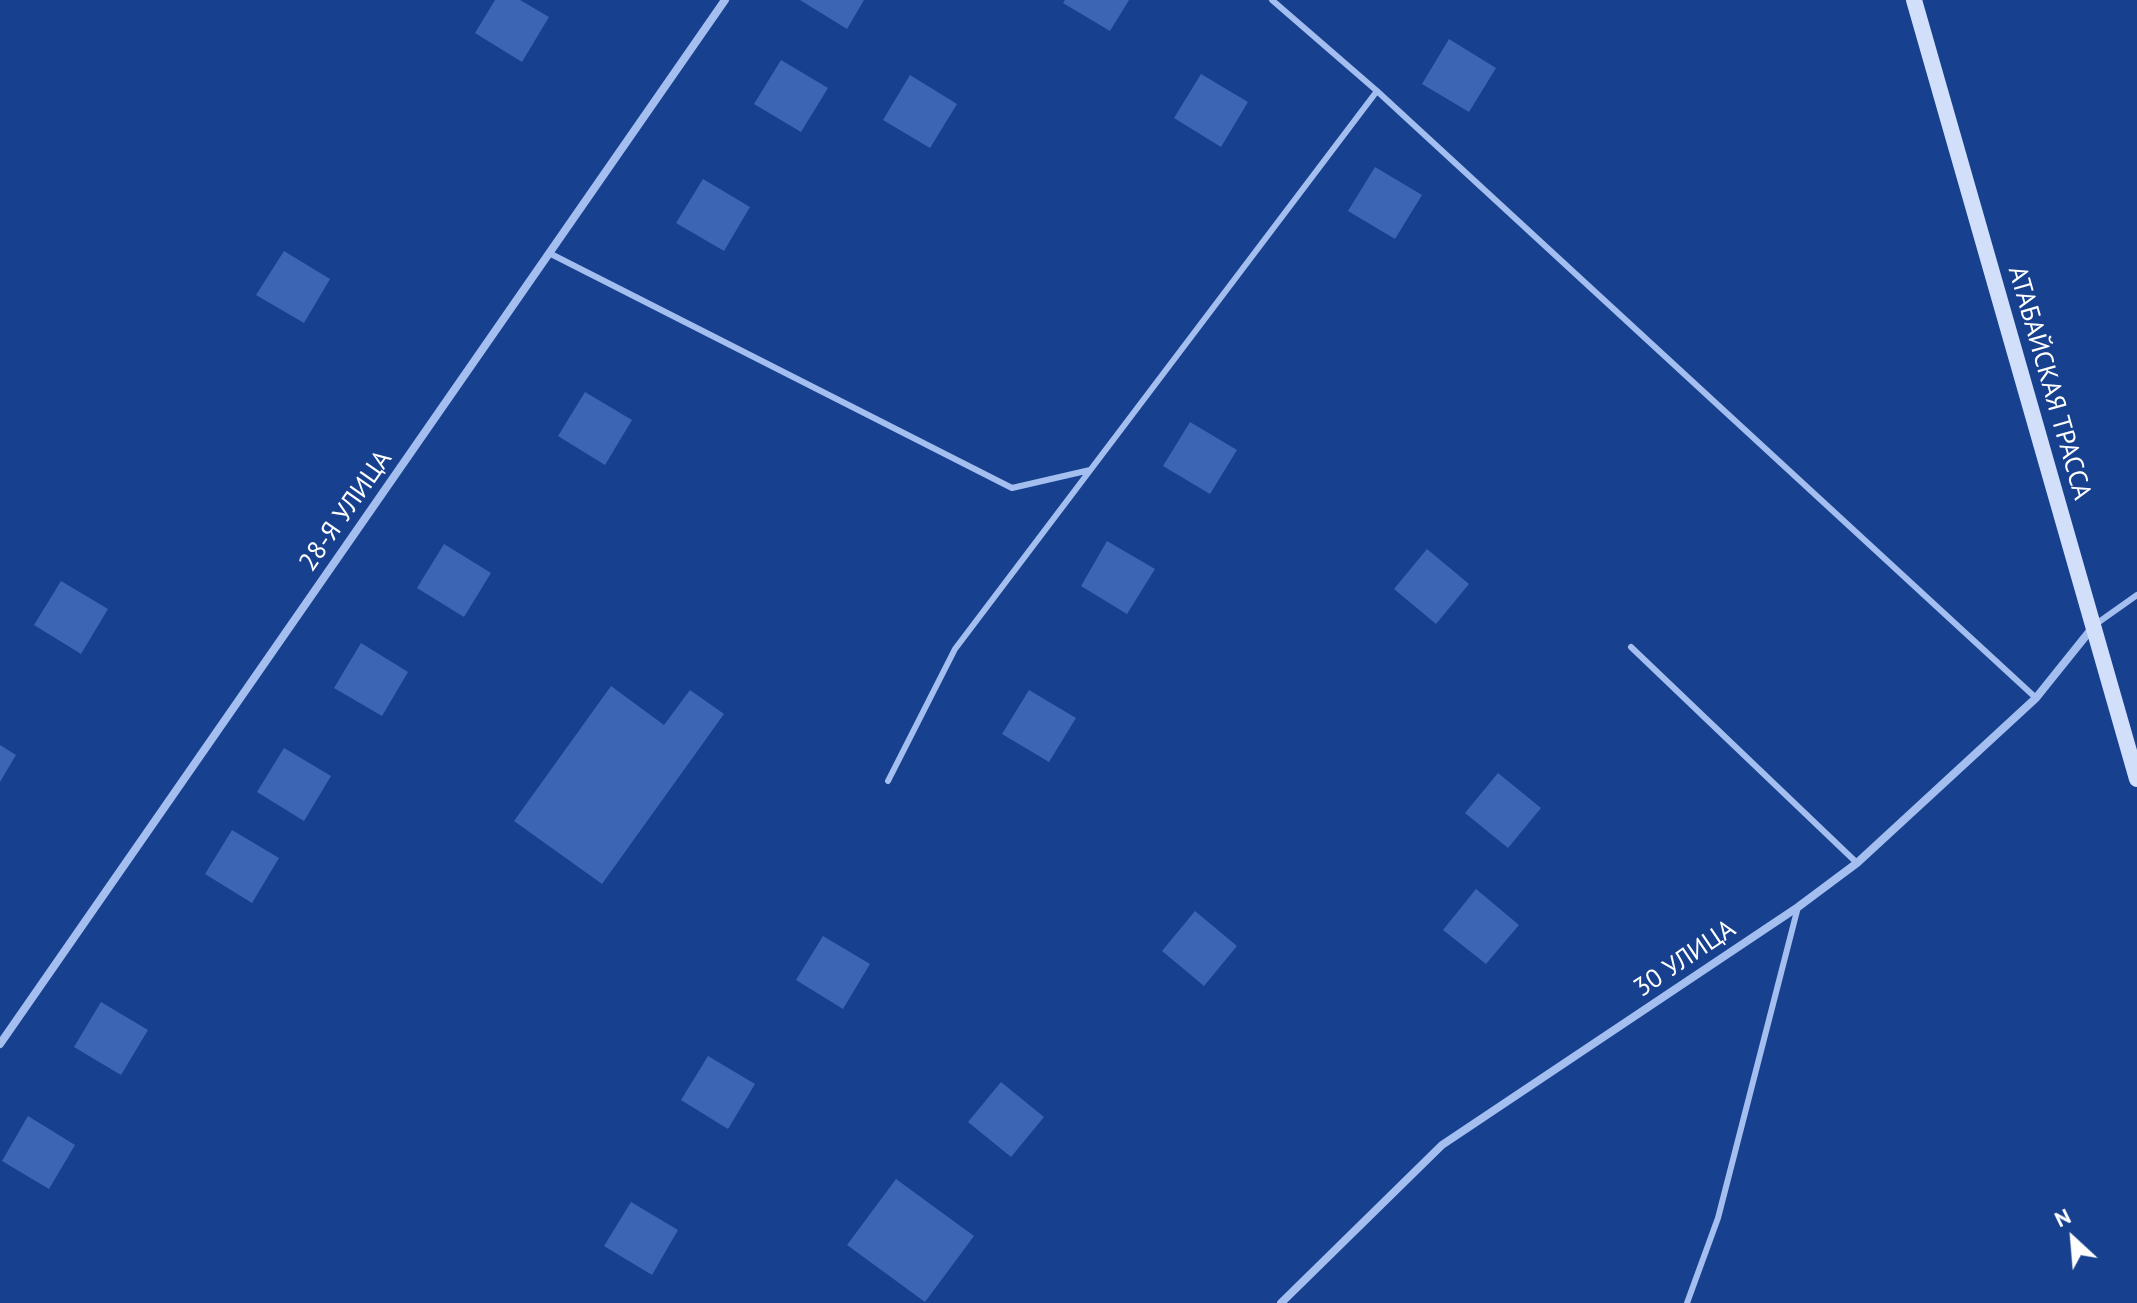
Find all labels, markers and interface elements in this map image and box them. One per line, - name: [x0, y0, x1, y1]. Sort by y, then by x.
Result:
- street label: АТАБАЙСКАЯ ТРАССА: [2001, 263, 2097, 503]
- street label: 28-Я УЛИЦА: [293, 445, 399, 577]
- street label: 30 УЛИЦА: [1628, 914, 1742, 1004]
- north arrow: [2033, 1199, 2113, 1279]
- text: N: [2050, 1202, 2075, 1233]

